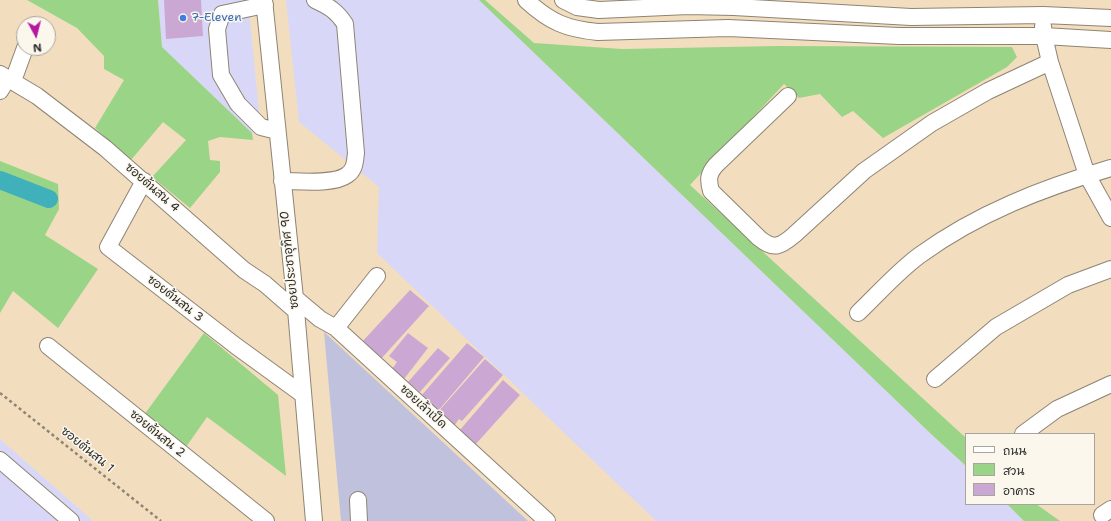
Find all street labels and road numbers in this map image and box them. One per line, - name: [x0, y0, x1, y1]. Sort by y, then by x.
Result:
- street label: ซอยต้นสน 4: [122, 161, 182, 215]
- street label: ซอยประชาอุทิศ 90: [278, 210, 302, 310]
- street label: ซอยต้นสน 3: [144, 273, 206, 325]
- street label: ซอยเล้าเป็ด: [396, 382, 450, 432]
- street label: ซอยต้นสน 2: [126, 407, 188, 461]
- street label: ซอยต้นสน 1: [58, 424, 116, 476]

